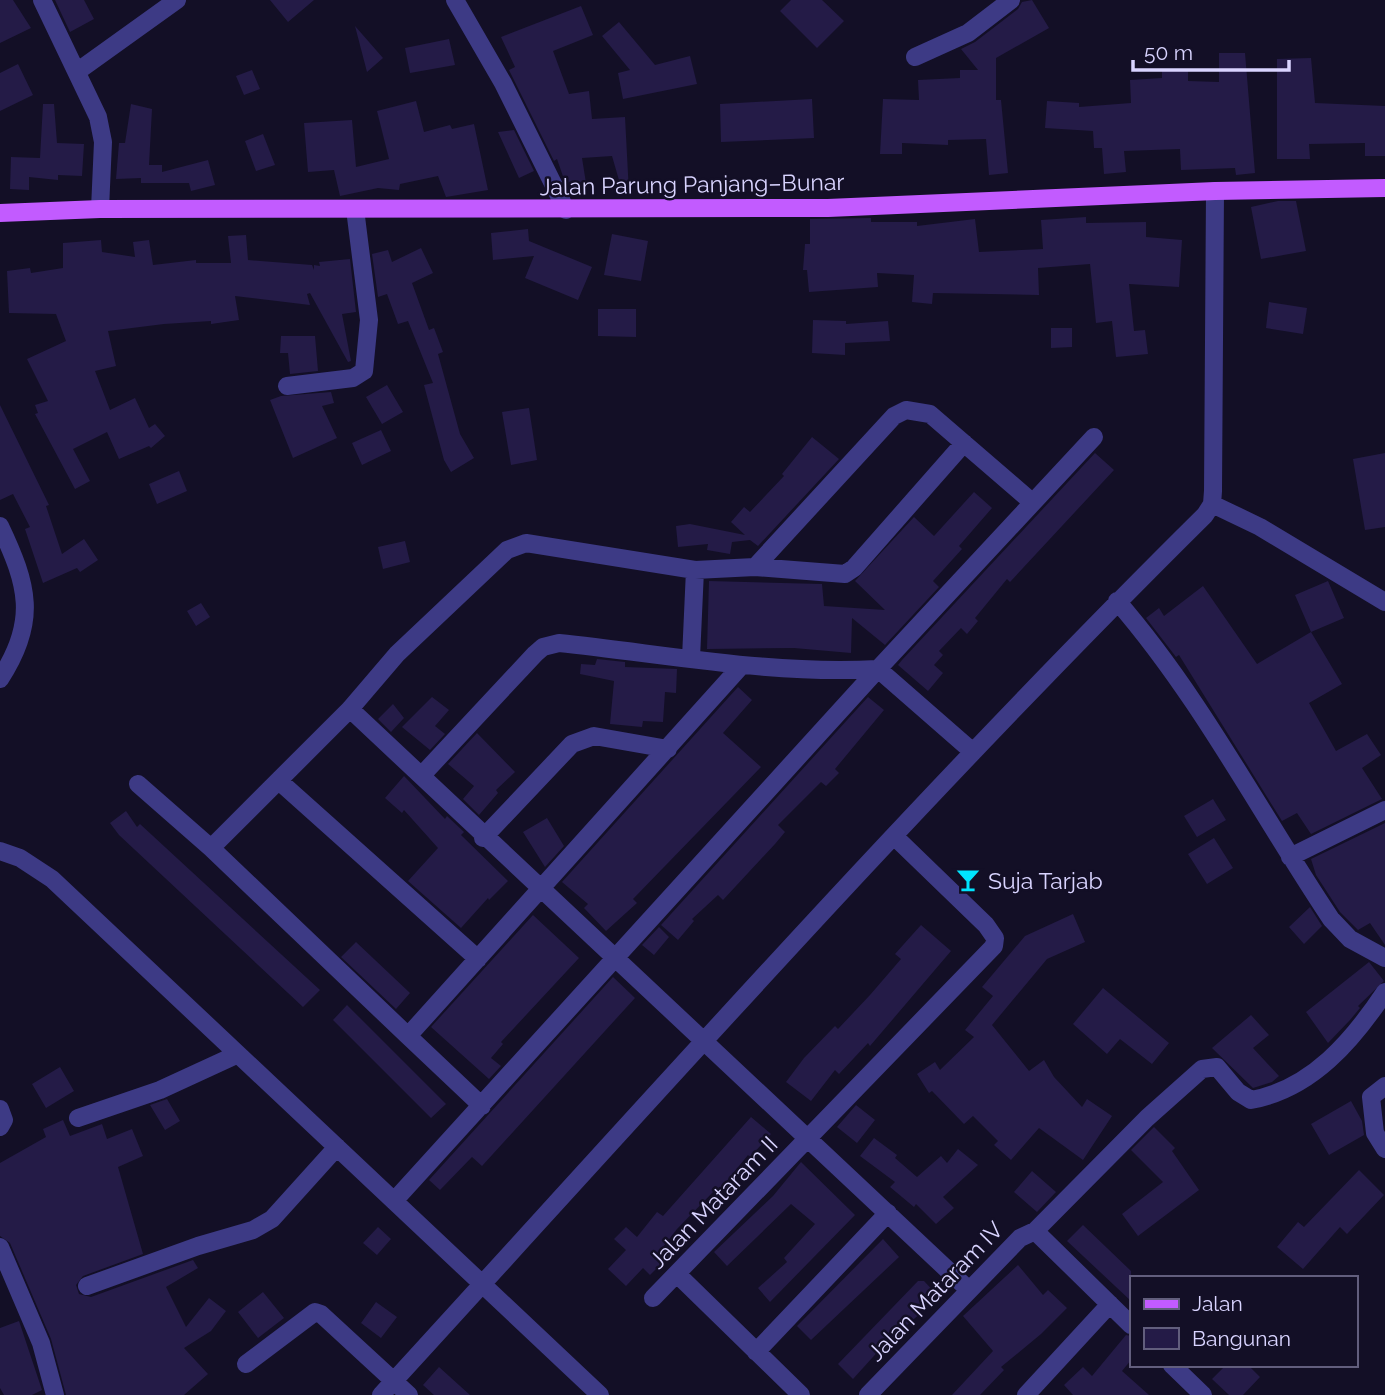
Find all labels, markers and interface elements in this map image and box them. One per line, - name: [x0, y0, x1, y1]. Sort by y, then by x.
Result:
- scale bar: [1133, 28, 1289, 72]
- text: 50 m: [1144, 40, 1193, 65]
- street label: Jalan Parung Panjang–Bunar: [539, 168, 845, 200]
- bar icon: Suja Tarjab: [954, 866, 982, 894]
- place label: Suja Tarjab: [988, 867, 1103, 894]
- street label: Jalan Mataram II: [643, 1130, 783, 1274]
- street label: Jalan Mataram IV: [862, 1215, 1009, 1366]
- legend: [1130, 1276, 1357, 1367]
- text: Jalan: [1192, 1291, 1243, 1316]
- text: Bangunan: [1192, 1326, 1291, 1351]

